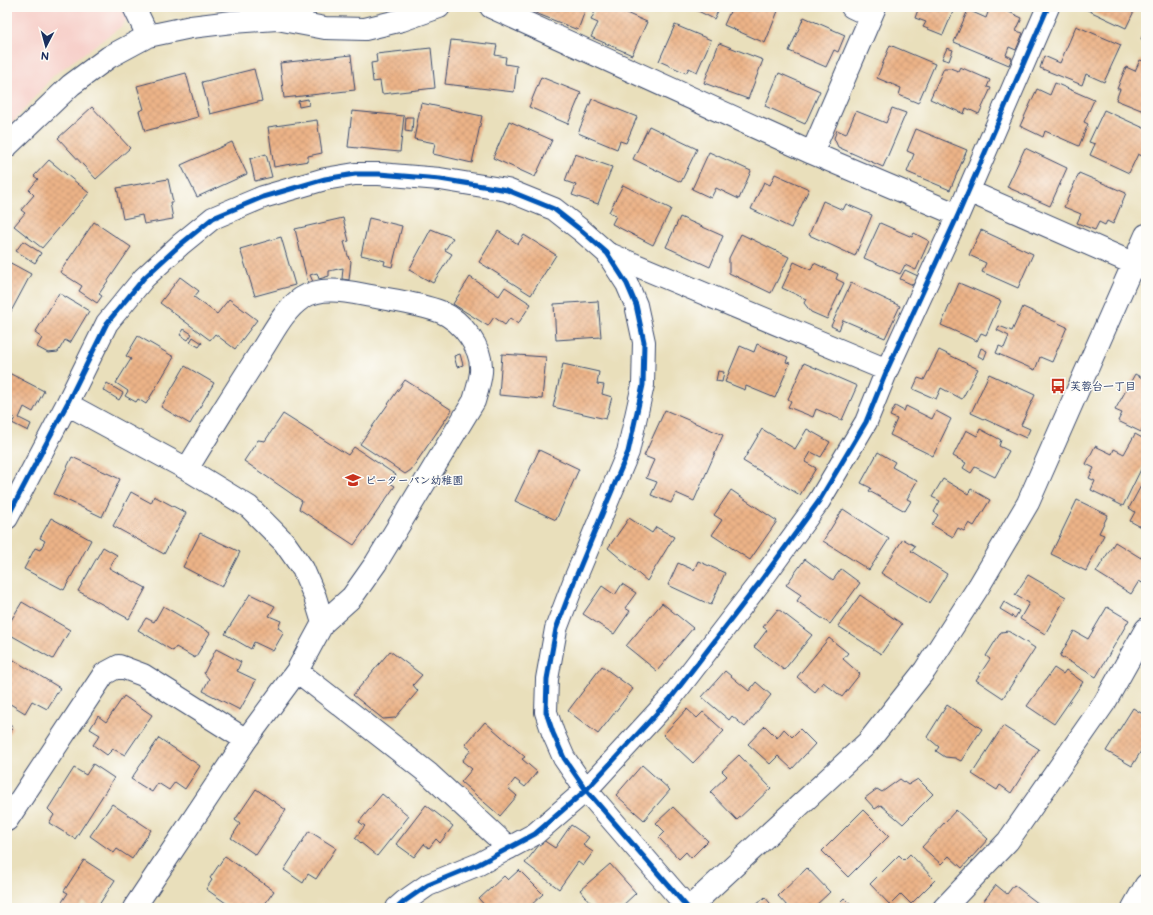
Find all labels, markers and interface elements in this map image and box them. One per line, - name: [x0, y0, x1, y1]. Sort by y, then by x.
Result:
- north arrow: [26, 26, 66, 66]
- text: N: [40, 49, 50, 62]
- bus stop icon: 芙蓉台一丁目: [1049, 377, 1067, 395]
- place label: 芙蓉台一丁目: [1070, 380, 1136, 393]
- school or university icon: ピーターパン幼稚園: [344, 471, 362, 489]
- place label: ピーターパン幼稚園: [365, 474, 464, 487]

